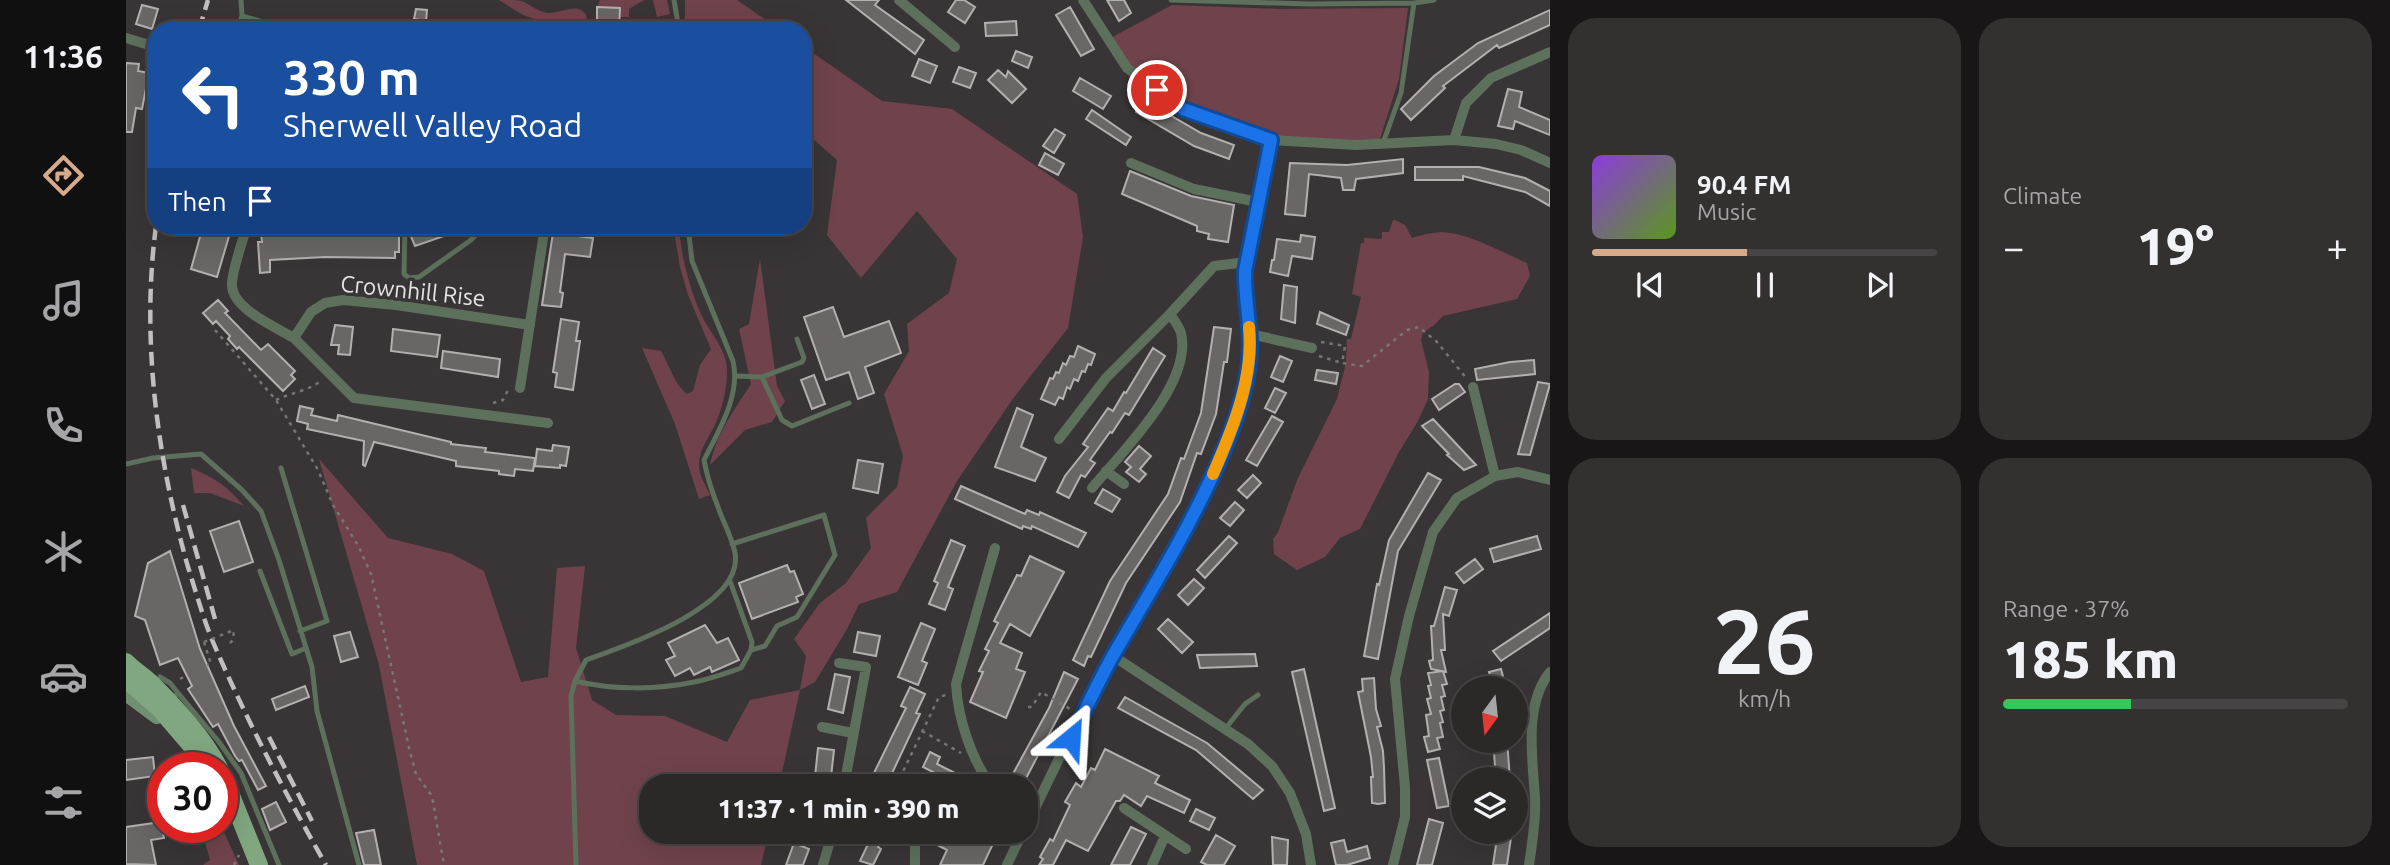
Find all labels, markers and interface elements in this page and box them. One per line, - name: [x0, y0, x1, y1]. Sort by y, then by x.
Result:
- text: 11:36: [23, 38, 103, 74]
- icon: left: [168, 49, 259, 140]
- text: 330 m: [283, 49, 420, 104]
- pin: [1127, 60, 1187, 120]
- icon: arrive: [1138, 71, 1176, 109]
- text: Sherwell Valley Road: [283, 107, 582, 143]
- icon: directions: [39, 151, 88, 200]
- text: 90.4 FM: [1697, 170, 1791, 199]
- icon: arrive: [241, 182, 279, 220]
- text: Climate: [2003, 183, 2082, 208]
- text: Then: [168, 187, 227, 216]
- text: Music: [1697, 199, 1756, 224]
- text: 19°: [2137, 217, 2214, 275]
- text: −: [2003, 226, 2024, 268]
- text: +: [2327, 226, 2348, 268]
- icon: previous: [1631, 266, 1669, 304]
- icon: pause: [1746, 266, 1784, 304]
- icon: next: [1861, 266, 1899, 304]
- street label: Crownhill Rise: [339, 270, 487, 311]
- icon: music: [39, 276, 88, 325]
- icon: phone: [39, 401, 88, 450]
- icon: climate: [39, 527, 88, 576]
- text: 26: [1713, 589, 1816, 691]
- text: Range · 37%: [2003, 596, 2130, 621]
- text: 185 km: [2003, 630, 2178, 688]
- icon: car: [39, 652, 88, 701]
- north arrow: [1451, 676, 1528, 752]
- map controls: [1451, 676, 1528, 844]
- text: km/h: [1738, 686, 1791, 711]
- position arrow: [1034, 701, 1108, 775]
- speed limit sign: 30: [147, 752, 238, 843]
- button: layers: [1451, 767, 1528, 844]
- icon: filters: [39, 778, 88, 827]
- text: 11:37 · 1 min · 390 m: [718, 794, 959, 823]

